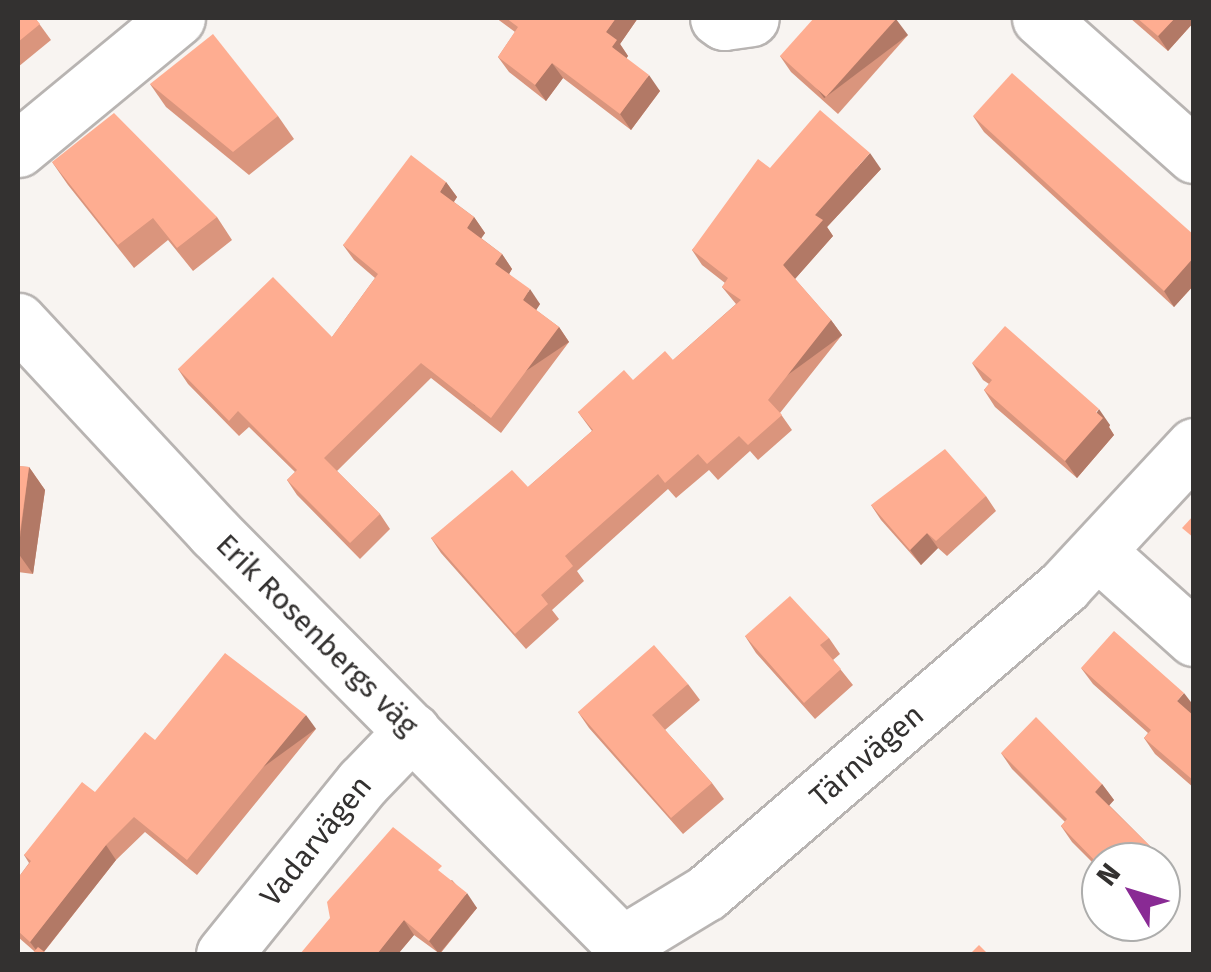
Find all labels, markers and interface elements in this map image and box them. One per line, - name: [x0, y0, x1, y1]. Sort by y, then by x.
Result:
- street label: Erik Rosenbergs väg: [209, 527, 425, 743]
- street label: Tärnvägen: [803, 697, 931, 815]
- street label: Vadarvägen: [253, 769, 379, 913]
- north arrow: [1081, 842, 1181, 942]
- text: N: [1090, 857, 1127, 892]

